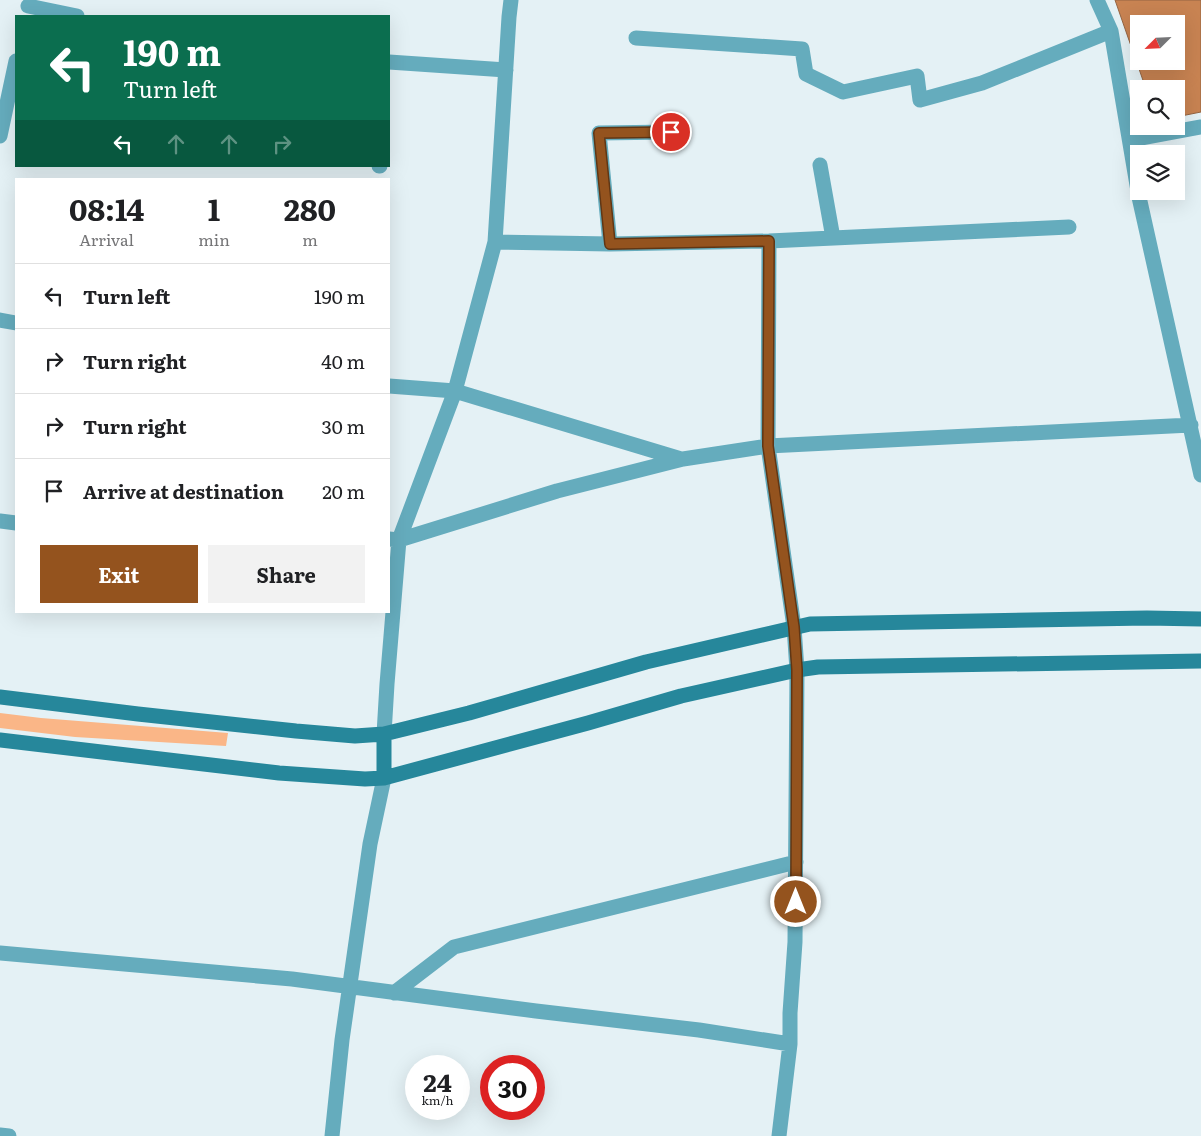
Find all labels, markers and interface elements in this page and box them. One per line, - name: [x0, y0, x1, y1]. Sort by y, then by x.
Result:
- north arrow: [1130, 15, 1185, 70]
- map controls: [1130, 15, 1185, 200]
- text: 190 m: [123, 25, 221, 77]
- icon: left: [40, 35, 105, 100]
- text: Turn left: [123, 72, 217, 105]
- button: search: [1130, 80, 1185, 135]
- pin: [650, 111, 692, 153]
- icon: arrive: [657, 118, 685, 146]
- icon: left: [109, 130, 137, 158]
- icon: ahead: [162, 130, 190, 158]
- icon: ahead: [215, 130, 243, 158]
- icon: right: [268, 130, 296, 158]
- button: layers: [1130, 145, 1185, 200]
- text: 08:14: [69, 186, 144, 230]
- text: 1: [208, 186, 220, 230]
- text: 280: [284, 186, 336, 230]
- text: Arrival: [79, 227, 134, 251]
- text: min: [198, 227, 230, 251]
- text: m: [302, 227, 318, 251]
- icon: left: [40, 282, 68, 310]
- text: Turn left: [83, 282, 170, 310]
- text: 190 m: [314, 282, 365, 310]
- icon: right: [40, 347, 68, 375]
- text: Turn right: [83, 347, 187, 375]
- text: 40 m: [321, 347, 365, 375]
- icon: right: [40, 412, 68, 440]
- text: Turn right: [83, 412, 187, 440]
- text: 30 m: [321, 412, 365, 440]
- icon: arrive: [40, 477, 68, 505]
- text: Arrive at destination: [83, 477, 284, 505]
- text: 20 m: [322, 477, 365, 505]
- button: Exit: [40, 545, 198, 603]
- button: Share: [208, 545, 365, 603]
- position arrow: [769, 875, 821, 927]
- speed limit sign: 30: [480, 1055, 545, 1120]
- text: 24: [423, 1063, 452, 1100]
- text: km/h: [422, 1091, 453, 1109]

